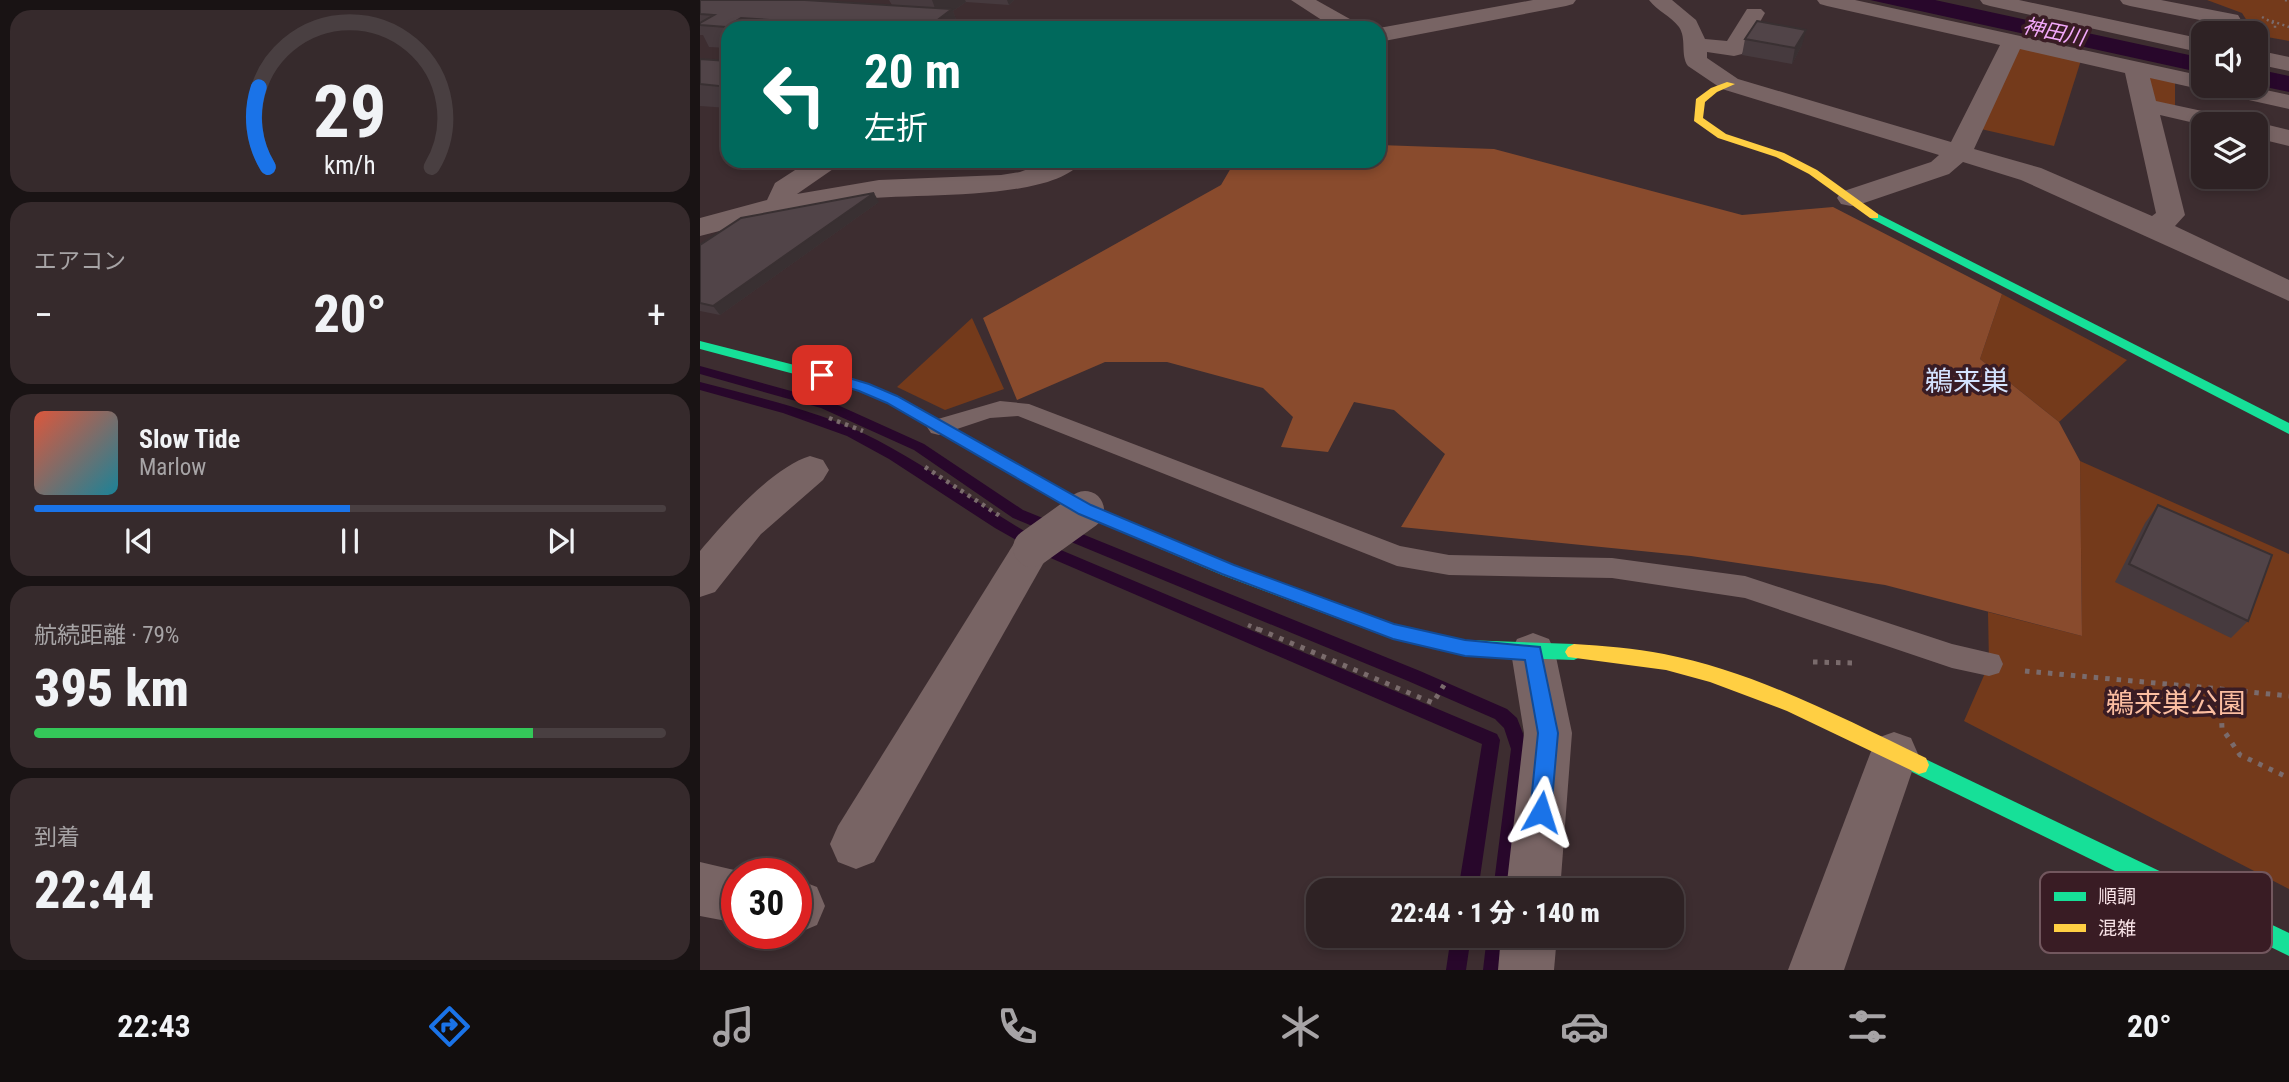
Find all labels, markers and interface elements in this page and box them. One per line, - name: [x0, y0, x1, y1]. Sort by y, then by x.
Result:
- water label: 神田川: [2021, 14, 2089, 51]
- map controls: [2191, 21, 2268, 189]
- button: sound: [2191, 21, 2268, 98]
- text: 20 m: [864, 43, 961, 100]
- icon: left: [749, 49, 840, 140]
- text: 29: [313, 69, 387, 155]
- text: 左折: [864, 109, 928, 147]
- button: layers: [2191, 112, 2268, 189]
- text: km/h: [324, 151, 376, 180]
- text: エアコン: [34, 248, 126, 275]
- text: 20°: [313, 284, 387, 345]
- text: −: [34, 293, 53, 337]
- text: +: [647, 293, 666, 337]
- pin: [792, 345, 852, 405]
- icon: arrive: [803, 356, 841, 394]
- district label: 鵜来巣: [1925, 365, 2009, 398]
- text: Slow Tide: [139, 424, 240, 454]
- text: Marlow: [139, 454, 206, 481]
- icon: previous: [120, 522, 158, 560]
- icon: pause: [331, 522, 369, 560]
- icon: next: [542, 522, 580, 560]
- text: 航続距離 · 79%: [34, 622, 179, 649]
- text: 395 km: [34, 658, 189, 719]
- park label: 鵜来巣公園: [2106, 687, 2246, 720]
- position arrow: [1504, 775, 1578, 849]
- text: 到着: [34, 824, 80, 851]
- speed limit sign: 30: [721, 858, 812, 949]
- text: 22:44: [34, 860, 154, 921]
- legend: [2040, 872, 2272, 953]
- text: 順調: [2098, 885, 2136, 908]
- text: 22:44 · 1 分 · 140 m: [1390, 898, 1600, 928]
- text: 混雑: [2098, 917, 2136, 940]
- icon: directions: [425, 1002, 474, 1051]
- icon: music: [709, 1002, 758, 1051]
- icon: phone: [993, 1002, 1042, 1051]
- icon: climate: [1276, 1002, 1325, 1051]
- icon: car: [1560, 1002, 1609, 1051]
- icon: filters: [1843, 1002, 1892, 1051]
- text: 22:43: [117, 1007, 191, 1045]
- text: 20°: [2127, 1007, 2172, 1045]

